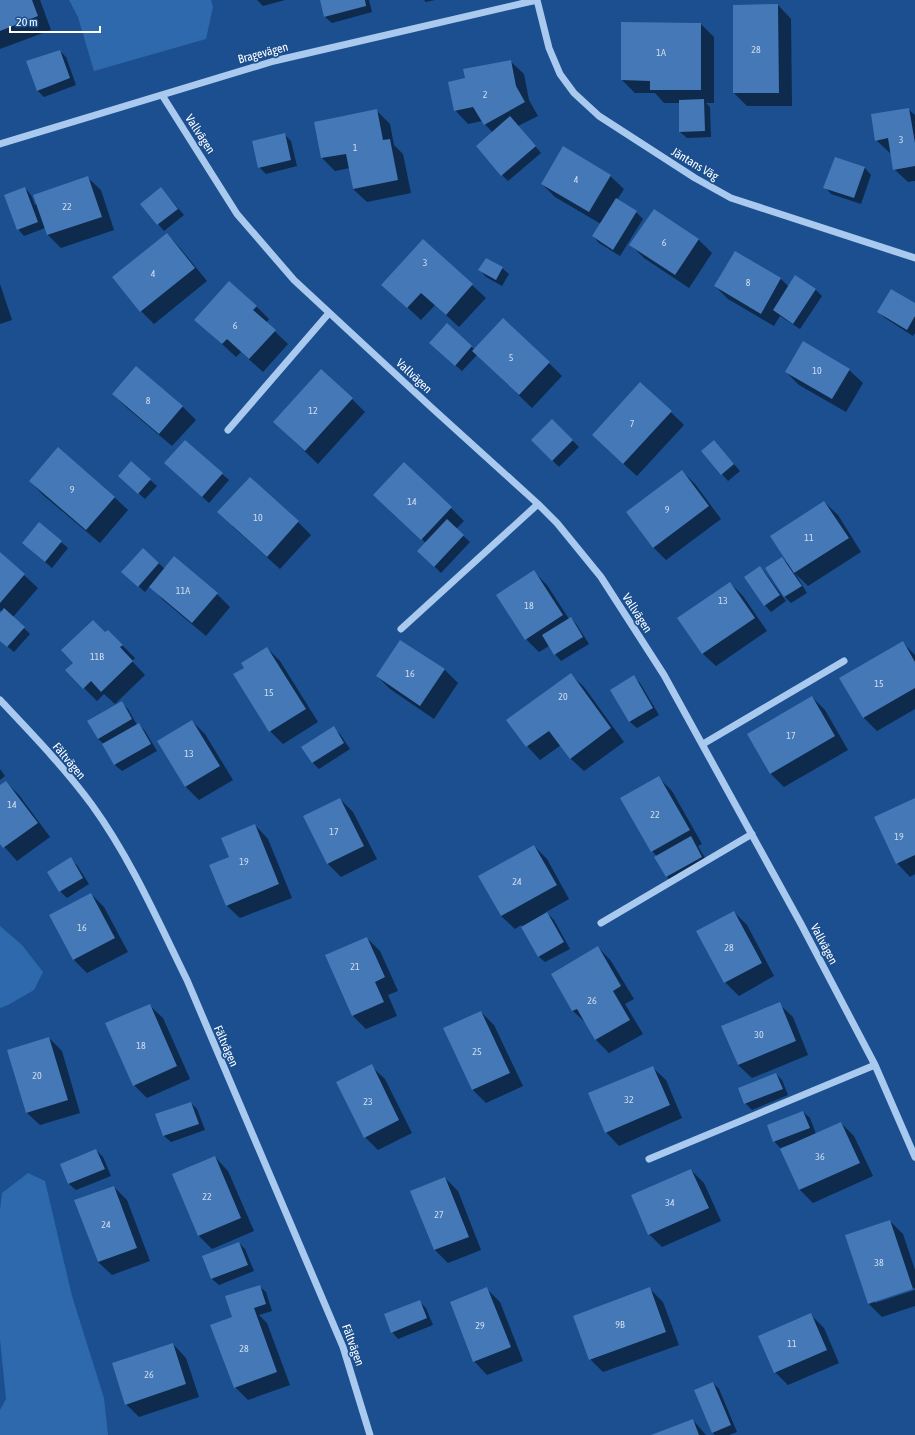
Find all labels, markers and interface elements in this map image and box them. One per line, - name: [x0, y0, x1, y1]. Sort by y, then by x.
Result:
- scale bar: [10, 8, 100, 34]
- text: 20 m: [16, 15, 38, 29]
- street label: Bragevägen: [236, 40, 290, 66]
- house number: 28: [751, 44, 761, 55]
- house number: 1A: [656, 47, 666, 58]
- house number: 2: [483, 89, 488, 100]
- street label: Vallvägen: [182, 112, 218, 156]
- house number: 3: [899, 134, 904, 145]
- house number: 1: [353, 142, 358, 153]
- street label: Jäntans Väg: [669, 145, 722, 184]
- house number: 4: [574, 174, 579, 185]
- house number: 22: [62, 201, 72, 212]
- house number: 6: [662, 237, 667, 248]
- house number: 3: [423, 257, 428, 268]
- house number: 4: [151, 268, 156, 279]
- house number: 8: [746, 277, 751, 288]
- house number: 6: [233, 320, 238, 331]
- house number: 5: [509, 352, 514, 363]
- street label: Vallvägen: [393, 356, 435, 396]
- house number: 10: [812, 365, 822, 376]
- house number: 8: [146, 395, 151, 406]
- house number: 12: [308, 405, 318, 416]
- house number: 7: [630, 418, 635, 429]
- house number: 9: [70, 484, 75, 495]
- house number: 14: [407, 496, 417, 507]
- house number: 9: [665, 504, 670, 515]
- house number: 10: [253, 512, 263, 523]
- house number: 11: [804, 532, 814, 543]
- house number: 11A: [176, 585, 190, 596]
- street label: Vallvägen: [619, 591, 655, 635]
- house number: 13: [718, 595, 728, 606]
- house number: 18: [524, 600, 534, 611]
- house number: 11B: [90, 651, 104, 662]
- house number: 16: [405, 668, 415, 679]
- house number: 15: [874, 678, 884, 689]
- house number: 15: [264, 687, 274, 698]
- house number: 20: [558, 691, 568, 702]
- house number: 17: [786, 730, 796, 741]
- street label: Fältvägen: [50, 740, 88, 782]
- house number: 13: [184, 748, 194, 759]
- house number: 14: [7, 799, 17, 810]
- house number: 22: [650, 809, 660, 820]
- house number: 17: [329, 826, 339, 837]
- house number: 19: [894, 831, 904, 842]
- house number: 19: [239, 856, 249, 867]
- house number: 24: [512, 876, 522, 887]
- street label: Vallvägen: [808, 921, 840, 967]
- house number: 16: [77, 922, 87, 933]
- house number: 28: [724, 942, 734, 953]
- house number: 21: [350, 961, 360, 972]
- house number: 26: [587, 995, 597, 1006]
- street label: Fältvägen: [211, 1023, 241, 1069]
- house number: 30: [754, 1029, 764, 1040]
- house number: 18: [136, 1040, 146, 1051]
- house number: 25: [472, 1046, 482, 1057]
- house number: 20: [32, 1070, 42, 1081]
- house number: 32: [624, 1094, 634, 1105]
- house number: 23: [363, 1096, 373, 1107]
- house number: 36: [815, 1151, 825, 1162]
- house number: 22: [202, 1191, 212, 1202]
- house number: 34: [665, 1197, 675, 1208]
- house number: 27: [434, 1209, 444, 1220]
- house number: 24: [101, 1219, 111, 1230]
- house number: 38: [874, 1257, 884, 1268]
- house number: 9B: [615, 1319, 625, 1330]
- house number: 29: [475, 1320, 485, 1331]
- street label: Fältvägen: [339, 1322, 367, 1368]
- house number: 11: [787, 1338, 797, 1349]
- house number: 28: [239, 1343, 249, 1354]
- house number: 26: [144, 1369, 154, 1380]

